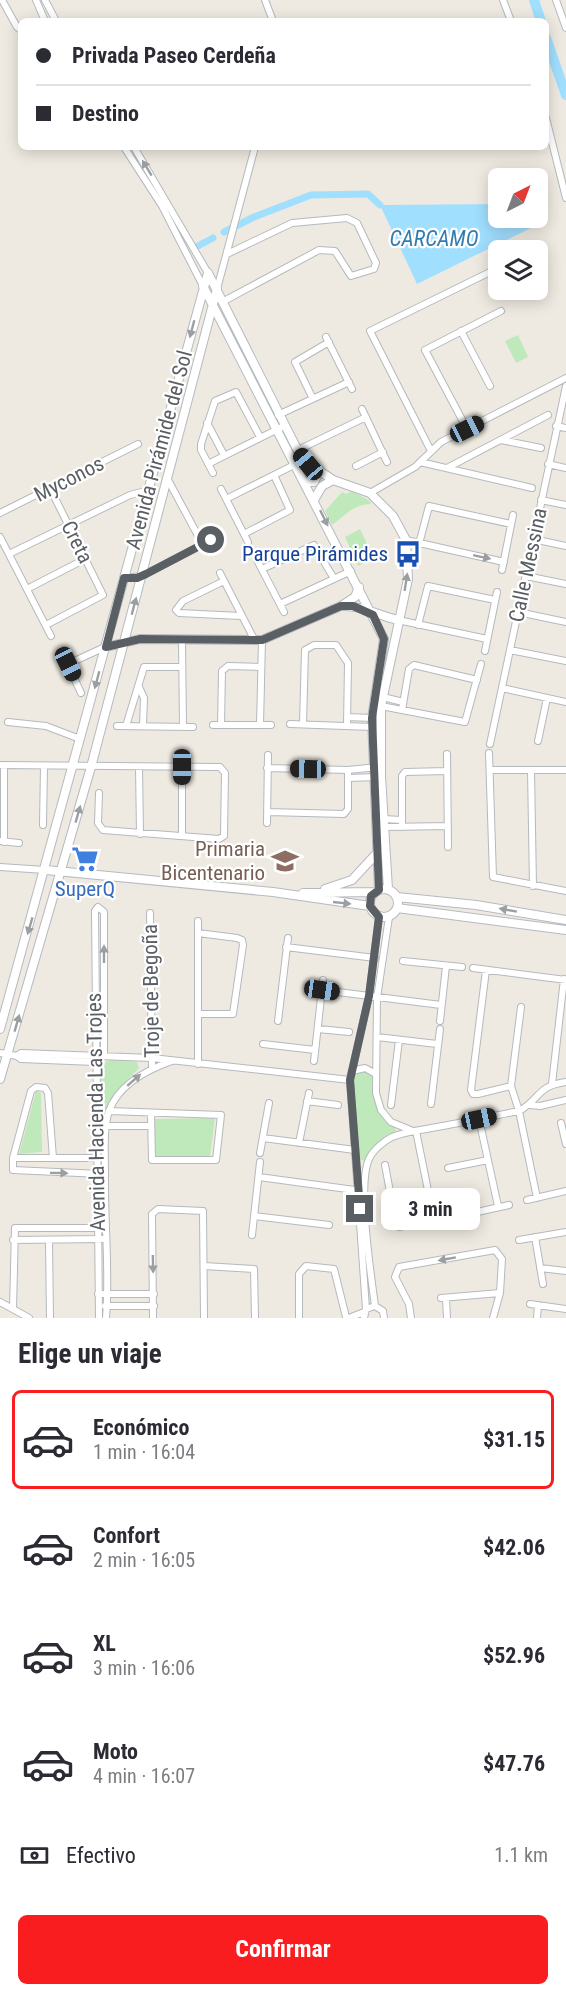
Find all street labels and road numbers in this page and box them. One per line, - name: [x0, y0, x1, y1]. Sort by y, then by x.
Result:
- street label: Avenida Pirámide del Sol: [121, 348, 197, 552]
- street label: Myconos: [30, 451, 108, 507]
- street label: Calle Messina: [504, 506, 552, 624]
- street label: Creta: [56, 517, 98, 567]
- street label: Troje de Begoña: [138, 924, 164, 1058]
- street label: Avenida Hacienda Las Trojes: [82, 993, 110, 1231]

